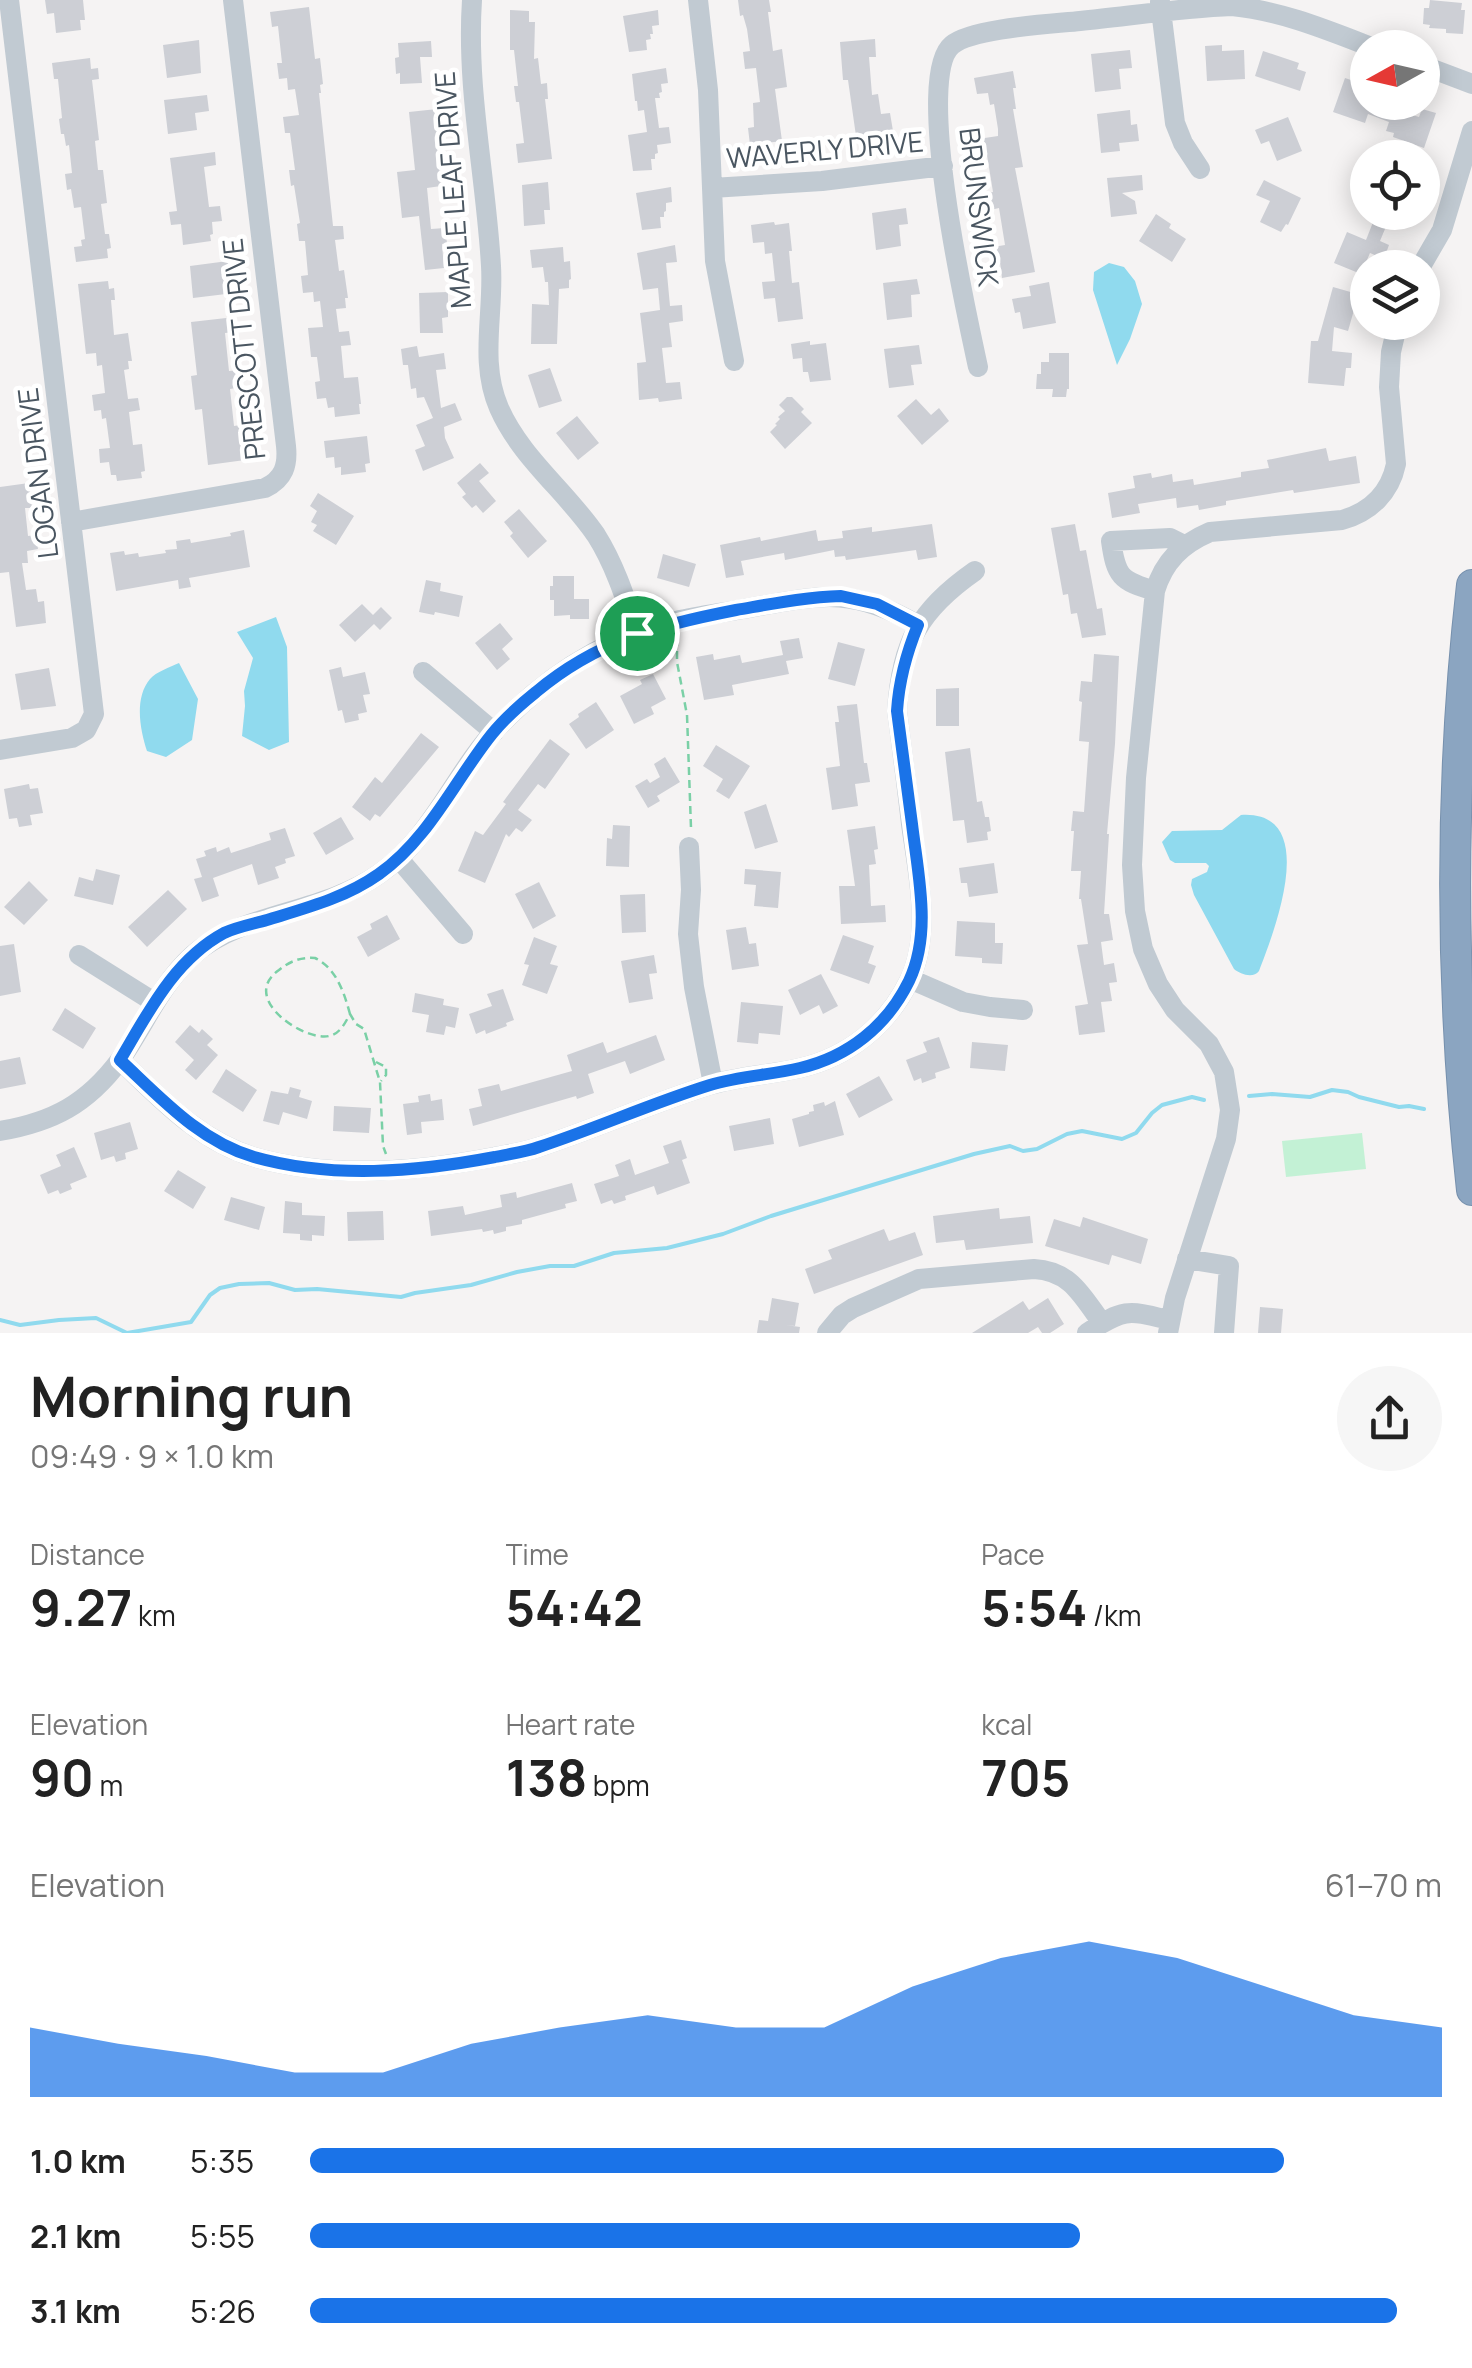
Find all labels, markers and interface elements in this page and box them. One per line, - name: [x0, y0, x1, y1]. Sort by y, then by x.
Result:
- north arrow: [1350, 30, 1440, 120]
- map controls: [1350, 30, 1440, 340]
- street label: MAPLE LEAF DRIVE: [425, 70, 479, 310]
- street label: WAVERLY DRIVE: [725, 121, 925, 177]
- street label: BRUNSWICK: [951, 125, 1009, 289]
- button: locate: [1350, 140, 1440, 230]
- street label: PRESCOTT DRIVE: [212, 236, 274, 462]
- button: layers: [1350, 250, 1440, 340]
- street label: LOGAN DRIVE: [8, 386, 66, 561]
- pin: [595, 591, 680, 676]
- icon: arrive: [610, 606, 665, 661]
- text: Morning run: [30, 1358, 353, 1434]
- button: share: [1337, 1366, 1442, 1471]
- text: 09:49 · 9 × 1.0 km: [30, 1434, 274, 1478]
- text: Distance: [30, 1535, 145, 1573]
- text: Time: [506, 1535, 569, 1573]
- text: Pace: [981, 1535, 1045, 1573]
- text: 9.27: [30, 1573, 132, 1641]
- text: 54:42: [506, 1573, 643, 1641]
- text: 5:54: [981, 1573, 1087, 1641]
- text: km: [132, 1596, 176, 1634]
- text: /km: [1087, 1596, 1142, 1634]
- text: Elevation: [30, 1705, 148, 1743]
- text: Heart rate: [506, 1705, 635, 1743]
- text: kcal: [981, 1705, 1032, 1743]
- text: 90: [30, 1743, 94, 1811]
- text: 138: [506, 1743, 587, 1811]
- text: 705: [981, 1743, 1070, 1811]
- text: m: [94, 1766, 123, 1804]
- text: bpm: [587, 1766, 650, 1804]
- text: Elevation: [30, 1863, 165, 1907]
- text: 61–70 m: [1325, 1863, 1442, 1907]
- text: 1.0 km: [30, 2139, 126, 2183]
- text: 5:35: [190, 2139, 254, 2183]
- text: 2.1 km: [30, 2214, 121, 2258]
- text: 5:55: [190, 2214, 255, 2258]
- text: 3.1 km: [30, 2289, 121, 2333]
- text: 5:26: [190, 2289, 256, 2333]

